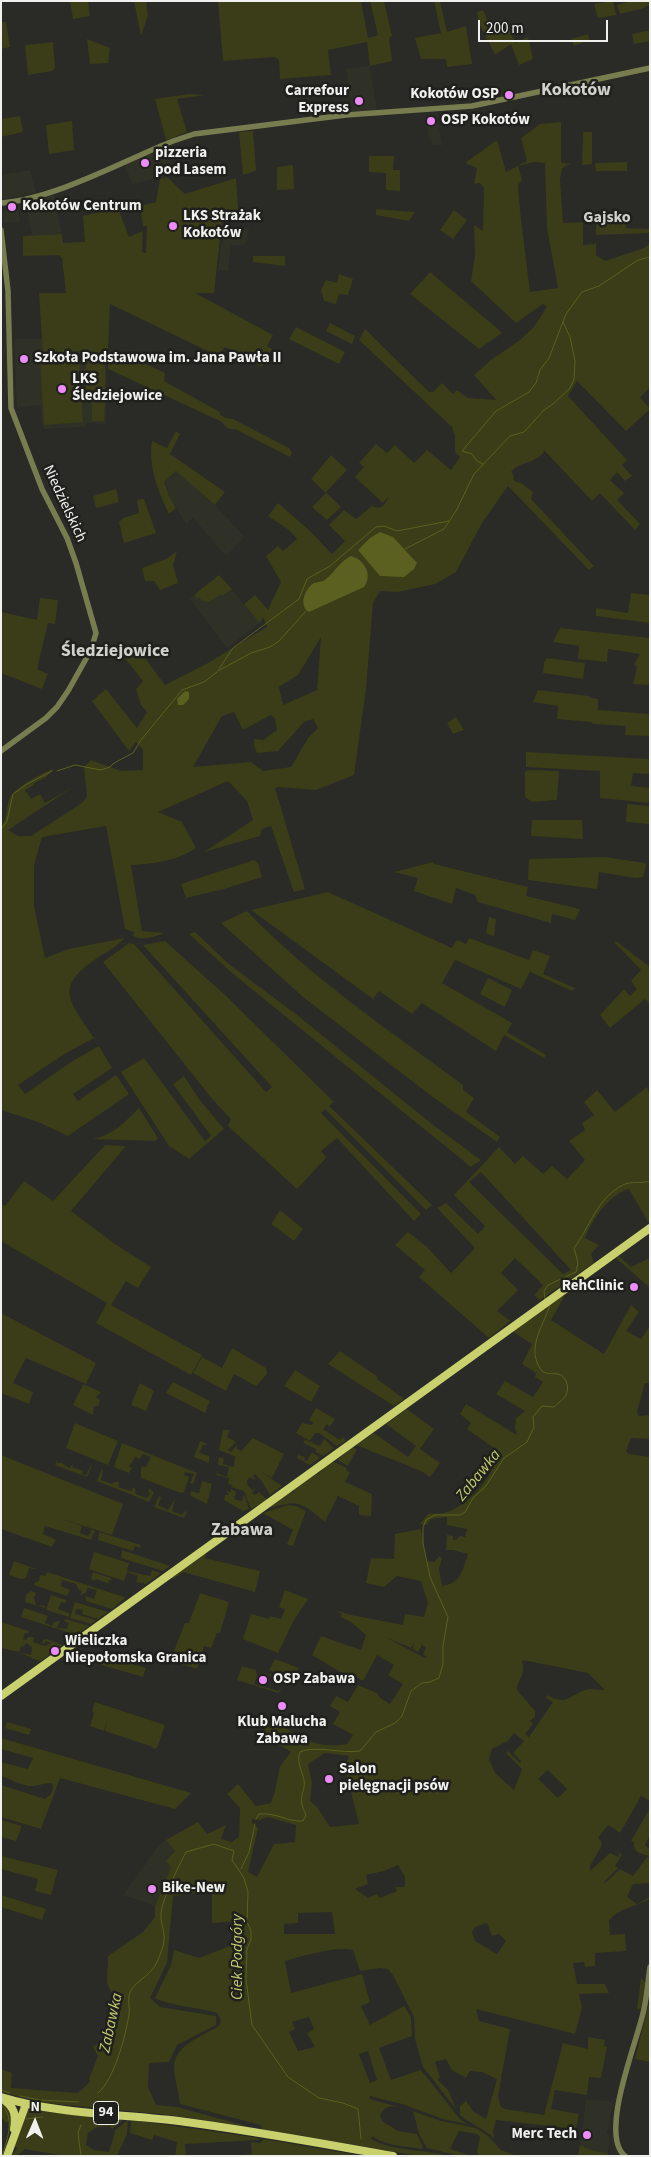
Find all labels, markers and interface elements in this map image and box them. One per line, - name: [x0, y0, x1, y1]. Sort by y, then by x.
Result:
- scale bar: [481, 10, 611, 42]
- text: 200 m: [486, 18, 524, 39]
- district label: Kokotów: [541, 80, 611, 102]
- place label: Carrefour Express: [285, 83, 349, 118]
- place label: Kokotów OSP: [410, 86, 499, 104]
- marker: Kokotów OSP: [503, 89, 515, 101]
- marker: Carrefour Express: [353, 95, 365, 107]
- place label: OSP Kokotów: [441, 112, 530, 130]
- marker: OSP Kokotów: [425, 115, 437, 127]
- place label: pizzeria pod Lasem: [155, 145, 226, 180]
- marker: pizzeria pod Lasem: [139, 157, 151, 169]
- place label: Kokotów Centrum: [22, 198, 141, 216]
- marker: Kokotów Centrum: [6, 201, 18, 213]
- place label: LKS Strażak Kokotów: [183, 208, 261, 243]
- district label: Gajsko: [583, 208, 631, 228]
- marker: LKS Strażak Kokotów: [167, 220, 179, 232]
- place label: Szkoła Podstawowa im. Jana Pawła II: [34, 350, 282, 368]
- marker: Szkoła Podstawowa im. Jana Pawła II: [18, 353, 30, 365]
- place label: LKS Śledziejowice: [72, 371, 162, 406]
- marker: LKS Śledziejowice: [56, 383, 68, 395]
- street label: Niedzielskich: [38, 463, 90, 545]
- district label: Śledziejowice: [61, 641, 169, 663]
- place label: RehClinic: [562, 1278, 624, 1296]
- marker: RehClinic: [628, 1281, 640, 1293]
- water label: Zabawka: [452, 1446, 506, 1506]
- district label: Zabawa: [211, 1520, 273, 1542]
- place label: Wieliczka Niepołomska Granica: [65, 1633, 207, 1668]
- marker: Wieliczka Niepołomska Granica: [49, 1645, 61, 1657]
- place label: OSP Zabawa: [273, 1671, 355, 1689]
- marker: OSP Zabawa: [257, 1674, 269, 1686]
- marker: Klub Malucha Zabawa: [276, 1700, 288, 1712]
- place label: Klub Malucha Zabawa: [237, 1714, 327, 1749]
- place label: Salon pielęgnacji psów: [339, 1761, 449, 1796]
- marker: Salon pielęgnacji psów: [323, 1773, 335, 1785]
- place label: Bike-New: [162, 1880, 225, 1898]
- marker: Bike-New: [146, 1883, 158, 1895]
- water label: Ciek Podgóry: [228, 1914, 248, 2000]
- water label: Zabawka: [96, 1991, 128, 2055]
- north arrow: [10, 2097, 60, 2147]
- text: N: [30, 2097, 40, 2117]
- road number: 94: [94, 2102, 118, 2124]
- place label: Merc Tech: [511, 2126, 577, 2144]
- marker: Merc Tech: [581, 2129, 593, 2141]

